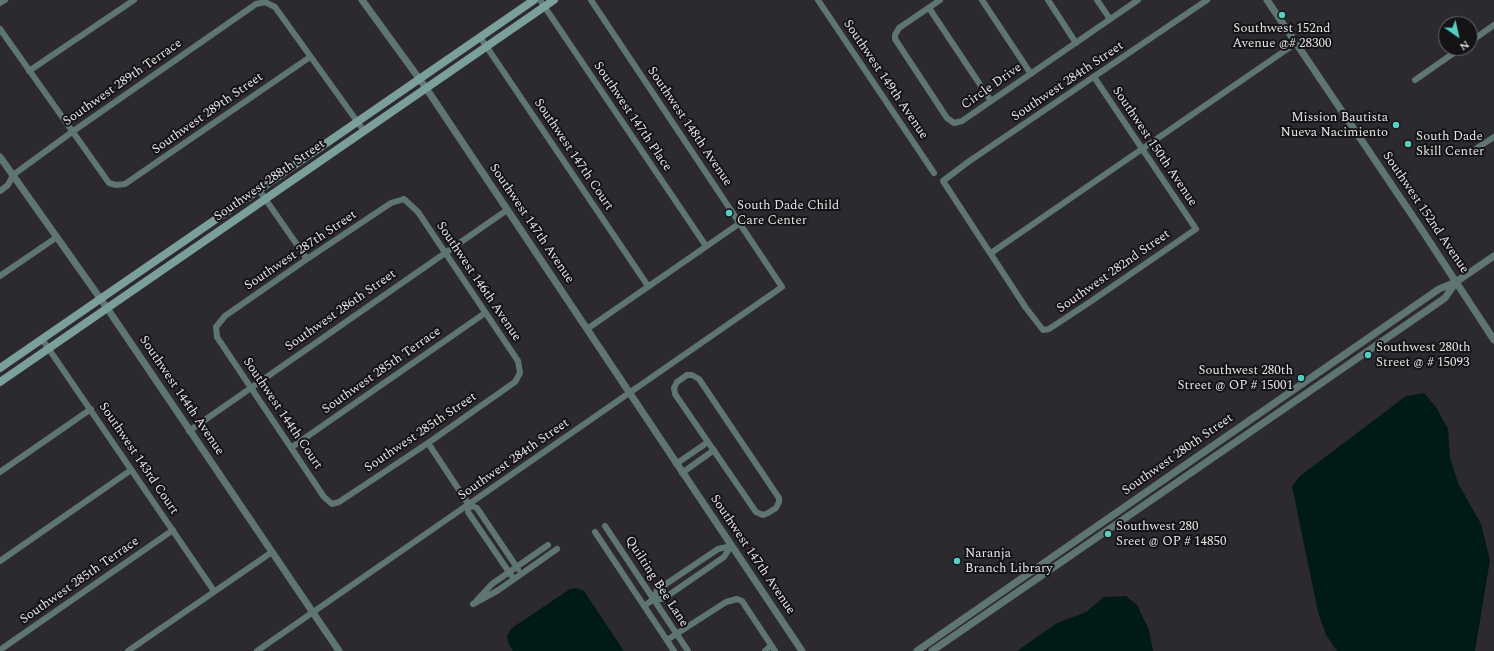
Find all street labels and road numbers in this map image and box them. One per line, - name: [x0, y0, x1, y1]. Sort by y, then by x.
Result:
- street label: Southwest 149th Avenue: [839, 17, 931, 143]
- street label: Southwest 289th Terrace: [61, 36, 185, 130]
- street label: Southwest 284th Street: [1009, 39, 1127, 125]
- street label: Southwest 147th Place: [590, 59, 674, 175]
- street label: Circle Drive: [959, 61, 1025, 113]
- street label: Southwest 148th Avenue: [643, 64, 735, 190]
- street label: Southwest 289th Street: [149, 70, 267, 158]
- street label: Southwest 150th Avenue: [1108, 84, 1200, 210]
- street label: Southwest 147th Court: [530, 96, 616, 214]
- street label: Southwest 288th Street: [211, 137, 329, 225]
- street label: Southwest 152nd Avenue: [1378, 149, 1472, 277]
- street label: Southwest 147th Avenue: [485, 161, 577, 287]
- street label: Southwest 287th Street: [242, 208, 360, 294]
- street label: Southwest 146th Avenue: [432, 219, 524, 345]
- street label: Southwest 282nd Street: [1054, 227, 1174, 317]
- street label: Southwest 286th Street: [282, 267, 400, 355]
- street label: Southwest 285th Terrace: [320, 324, 444, 418]
- street label: Southwest 144th Avenue: [135, 333, 227, 459]
- street label: Southwest 144th Court: [239, 355, 325, 473]
- street label: Southwest 285th Street: [362, 390, 480, 476]
- street label: Southwest 143rd Court: [95, 400, 181, 518]
- street label: Southwest 280th Street: [1119, 411, 1237, 499]
- street label: Southwest 284th Street: [455, 416, 573, 504]
- street label: Southwest 147th Avenue: [706, 492, 798, 618]
- street label: Southwest 285th Terrace: [18, 534, 142, 628]
- street label: Quilting Bee Lane: [621, 534, 691, 630]

